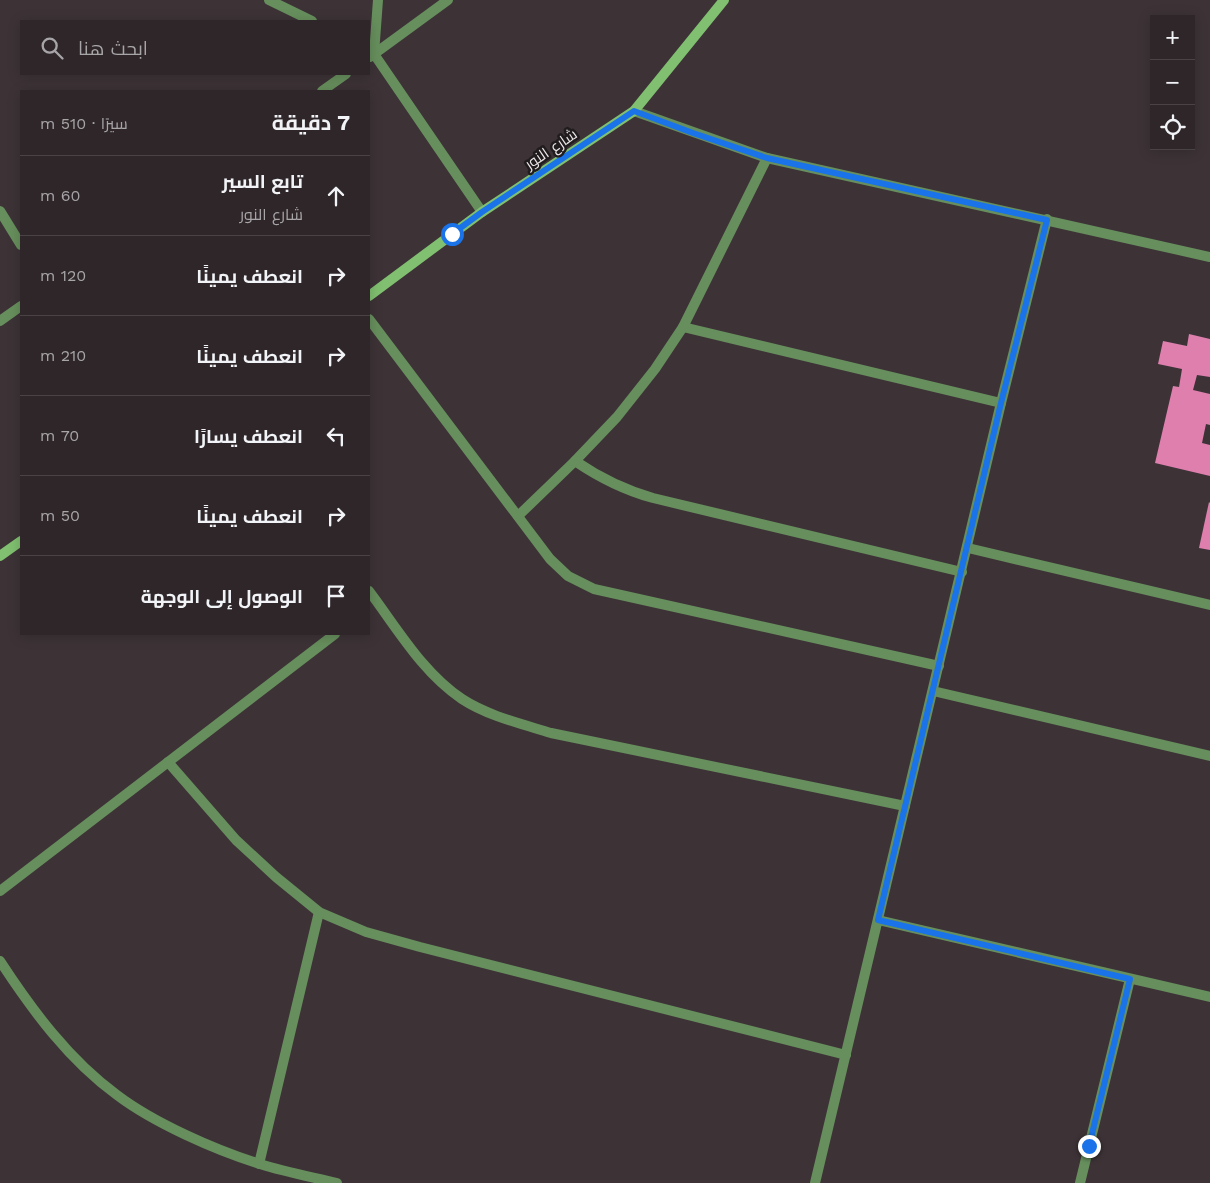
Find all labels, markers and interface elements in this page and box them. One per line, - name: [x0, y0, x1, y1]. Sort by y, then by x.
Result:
- map controls: [1150, 15, 1195, 150]
- button: +: [1150, 15, 1195, 60]
- search box: [20, 20, 370, 75]
- icon: search: [38, 34, 66, 62]
- text: ابحث هنا: [78, 37, 148, 60]
- button: −: [1150, 60, 1195, 105]
- button: locate: [1150, 105, 1195, 150]
- text: 7 دقيقة: [272, 110, 350, 135]
- text: سيرًا · 510 m: [40, 114, 128, 133]
- street label: شارع النور: [521, 125, 582, 175]
- text: تابع السير: [222, 170, 303, 193]
- icon: ahead: [322, 182, 350, 210]
- text: 60 m: [40, 186, 80, 205]
- text: شارع النور: [240, 205, 303, 224]
- route start: [441, 223, 464, 246]
- icon: right: [322, 262, 350, 290]
- text: انعطف يمينًا: [196, 265, 303, 288]
- text: 120 m: [40, 266, 86, 285]
- icon: right: [322, 342, 350, 370]
- text: انعطف يمينًا: [196, 345, 303, 368]
- text: 210 m: [40, 346, 86, 365]
- icon: left: [322, 422, 350, 450]
- text: انعطف يسارًا: [194, 425, 303, 448]
- text: 70 m: [40, 426, 79, 445]
- icon: right: [322, 502, 350, 530]
- text: انعطف يمينًا: [196, 505, 303, 528]
- text: 50 m: [40, 506, 80, 525]
- icon: arrive: [322, 582, 350, 610]
- text: الوصول إلى الوجهة: [141, 585, 303, 608]
- route end: [1078, 1135, 1101, 1158]

